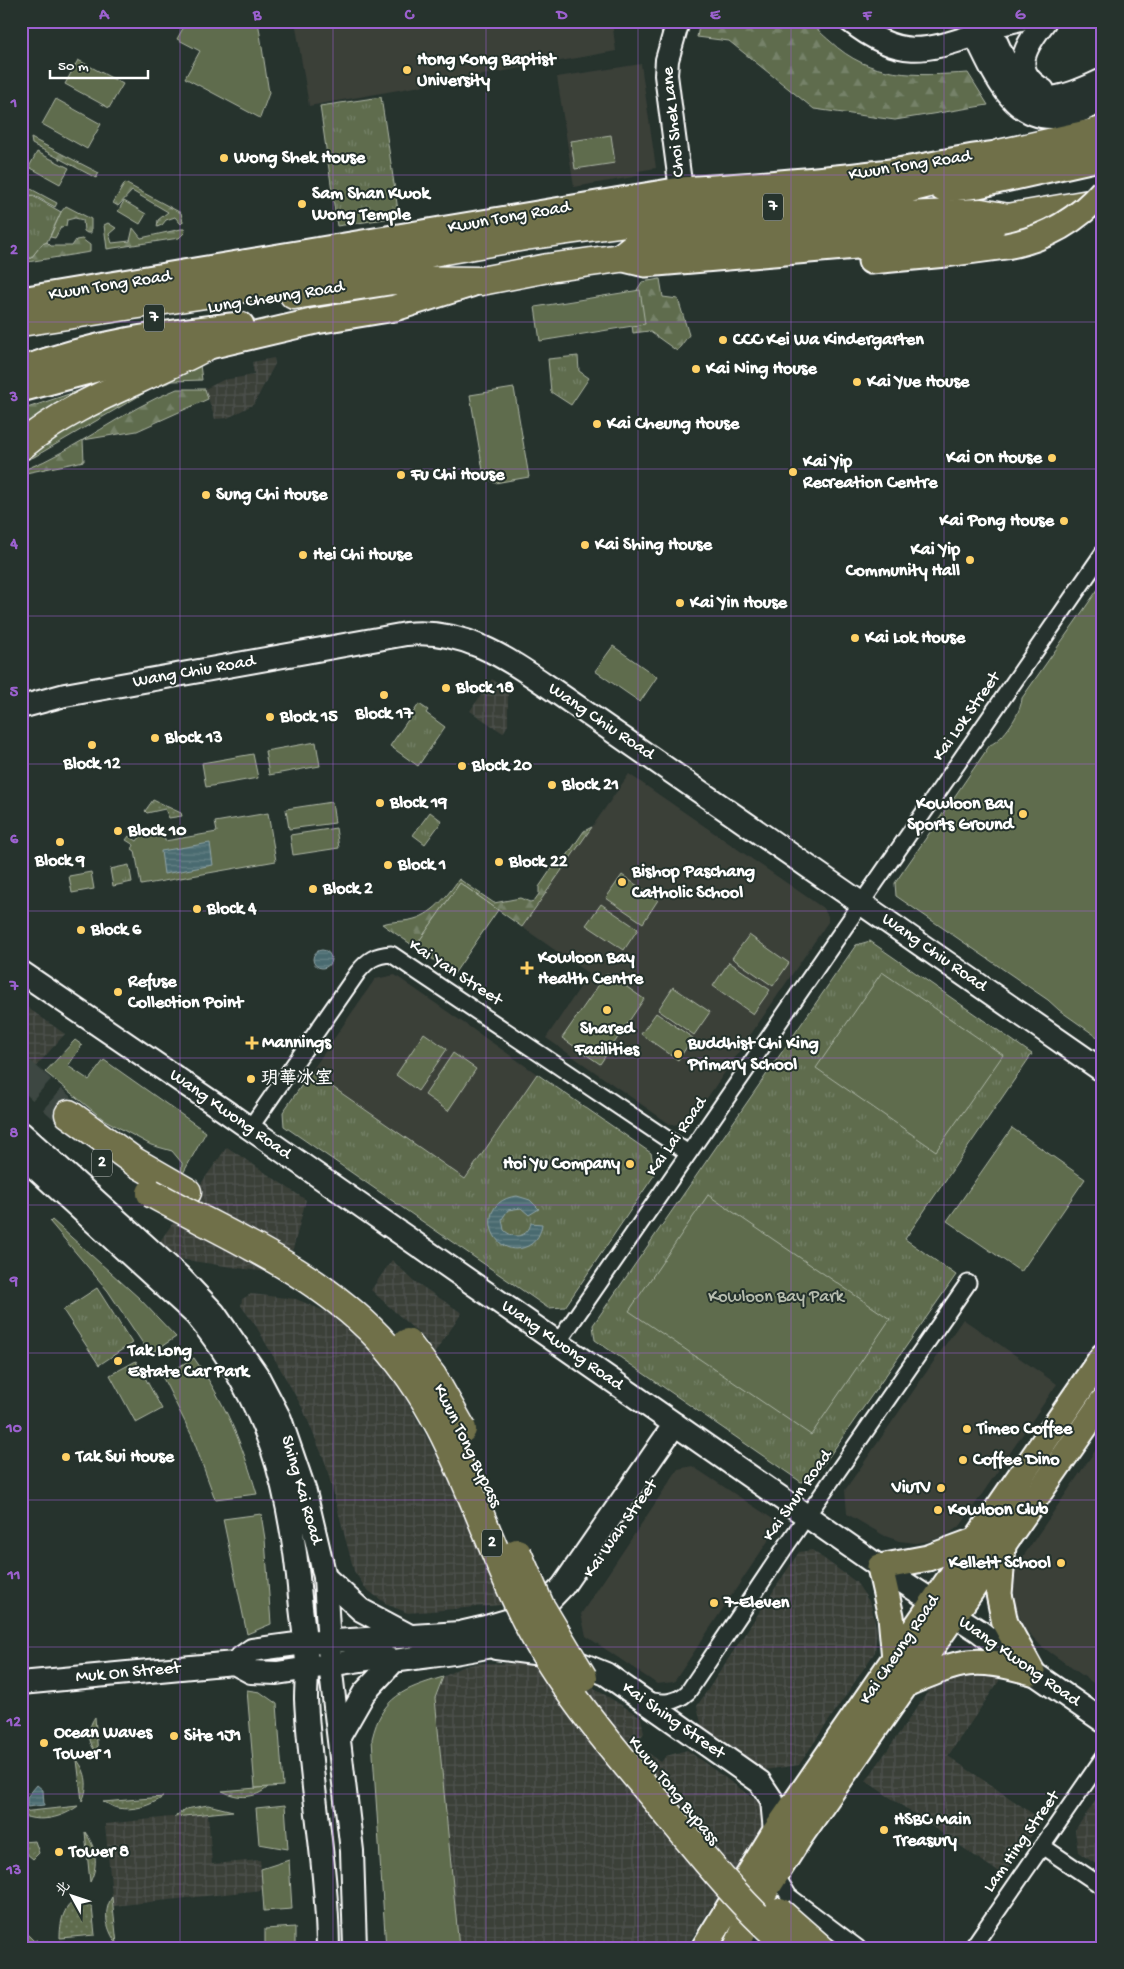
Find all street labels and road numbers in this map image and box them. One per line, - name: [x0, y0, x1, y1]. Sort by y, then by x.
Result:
- street label: Choi Shek Lane: [658, 65, 690, 178]
- street label: Kwun Tong Road: [847, 146, 974, 186]
- road number: 7: [763, 193, 783, 220]
- street label: Kwun Tong Road: [446, 197, 573, 239]
- street label: Kwun Tong Road: [47, 266, 174, 306]
- street label: Lung Cheung Road: [206, 277, 347, 319]
- road number: 7: [144, 304, 164, 332]
- street label: Wang Chiu Road: [131, 651, 258, 693]
- street label: Kai Lok Street: [928, 667, 1006, 766]
- street label: Wang Chiu Road: [544, 679, 659, 766]
- street label: Wang Chiu Road: [877, 909, 992, 998]
- street label: Kai Yan Street: [404, 935, 507, 1012]
- street label: Wang Kwong Road: [165, 1065, 296, 1166]
- street label: Kai Lai Road: [642, 1092, 713, 1181]
- road number: 2: [92, 1150, 112, 1176]
- street label: Wang Kwong Road: [497, 1296, 628, 1397]
- street label: Kwun Tong Bypass: [428, 1381, 507, 1512]
- street label: Shing Kai Road: [275, 1433, 327, 1548]
- street label: Kai Shun Road: [759, 1445, 838, 1546]
- street label: Kai Wah Street: [579, 1474, 664, 1582]
- road number: 2: [482, 1530, 502, 1556]
- street label: Kai Cheung Road: [856, 1590, 945, 1709]
- street label: Wang Kwong Road: [954, 1612, 1085, 1713]
- street label: Muk On Street: [75, 1658, 183, 1688]
- street label: Kai Shing Street: [617, 1678, 730, 1765]
- street label: Kwun Tong Bypass: [622, 1732, 724, 1851]
- street label: Lam Hing Street: [979, 1786, 1066, 1897]

